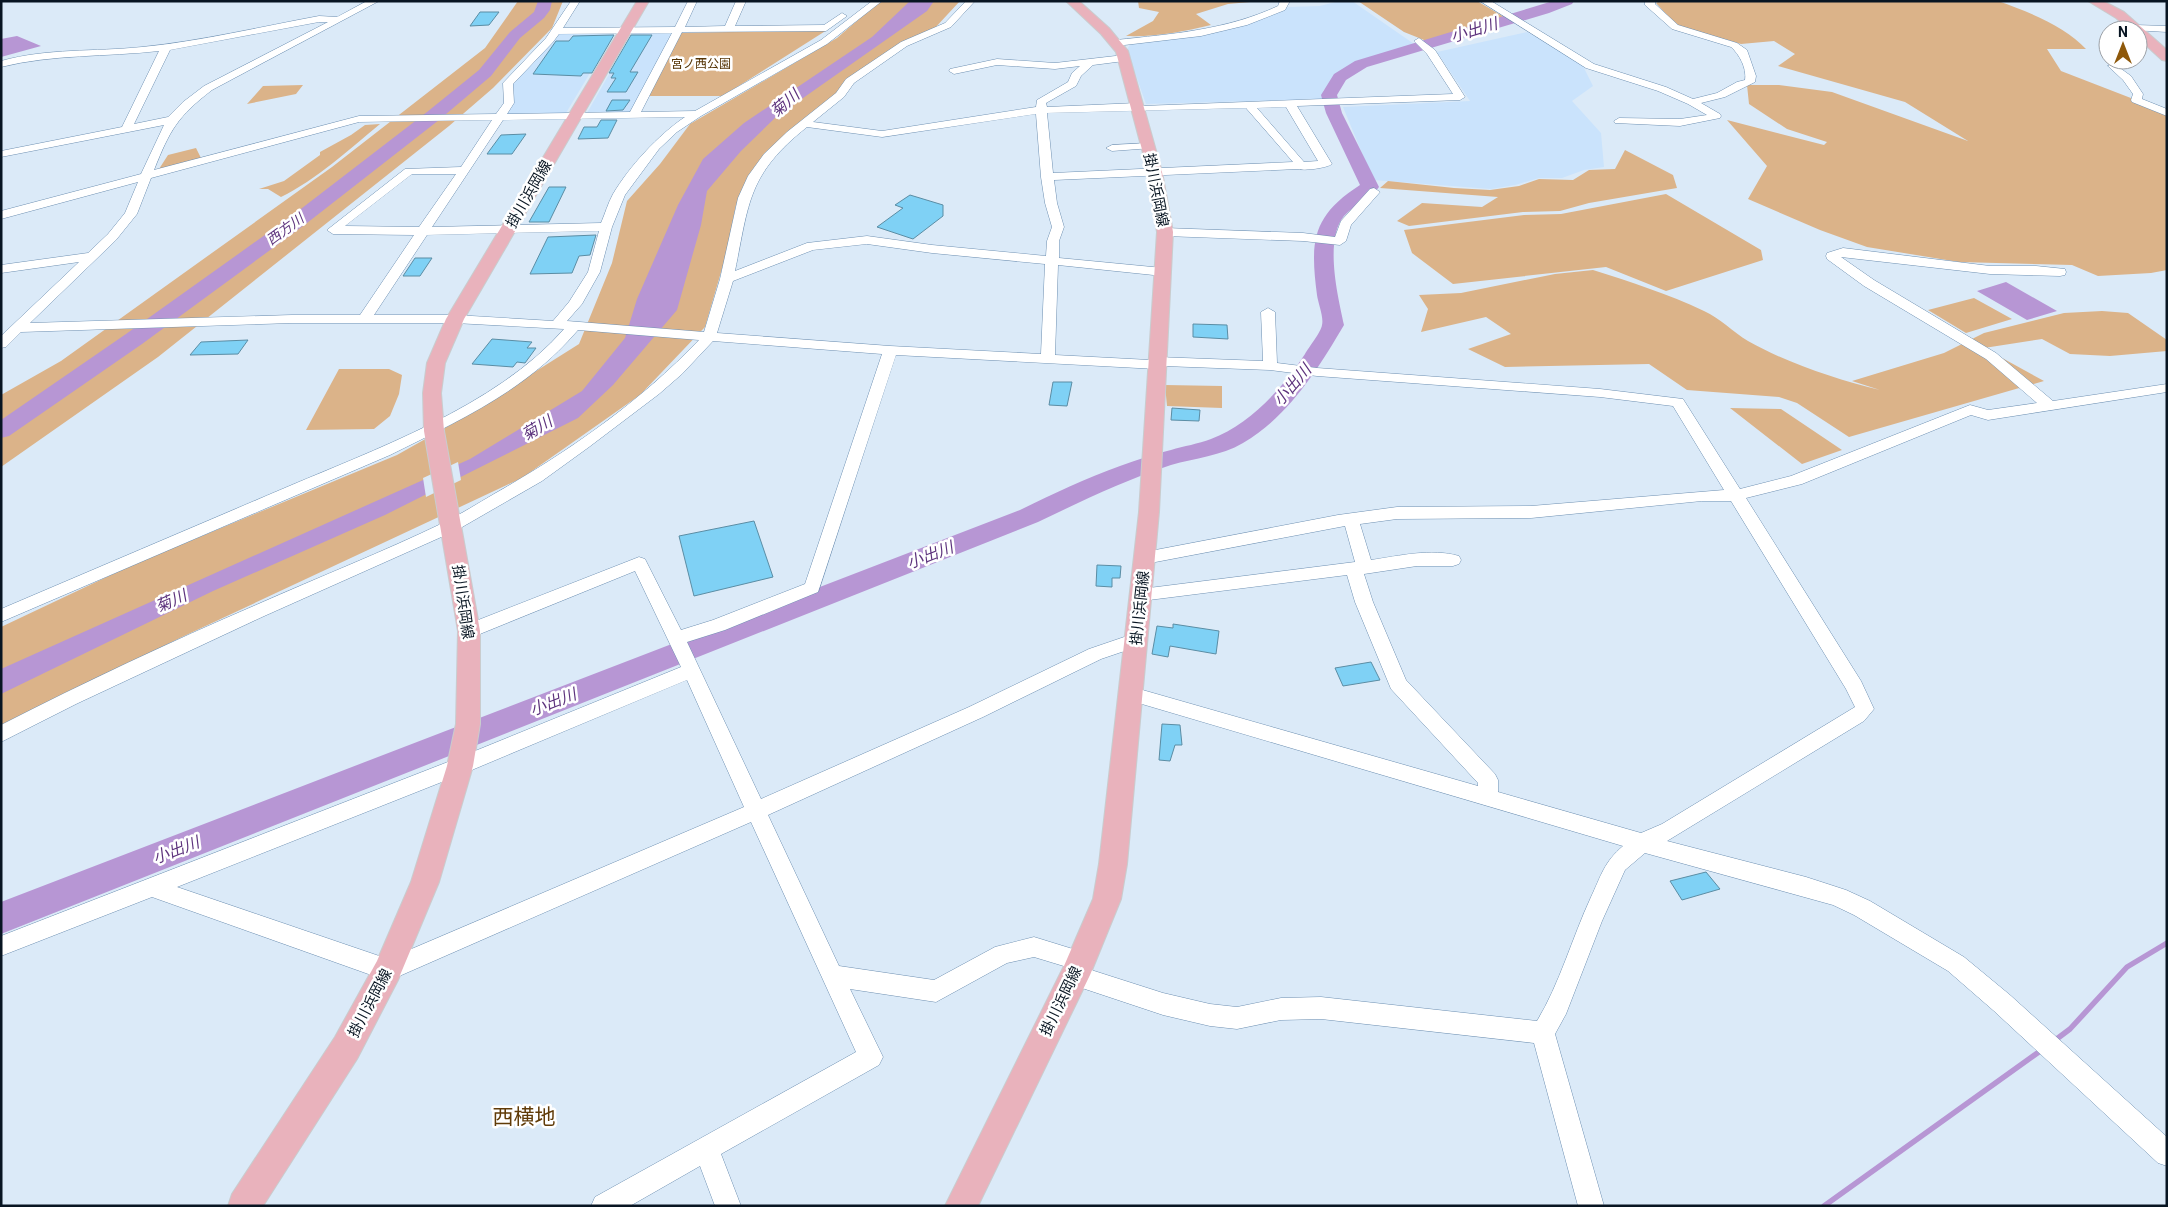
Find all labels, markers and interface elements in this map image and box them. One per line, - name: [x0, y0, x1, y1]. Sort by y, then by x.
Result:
- water label: 小出川: [1448, 13, 1502, 46]
- north arrow: [2098, 20, 2148, 70]
- text: N: [2118, 24, 2128, 40]
- park label: 宮ノ西公園: [671, 57, 731, 71]
- water label: 菊川: [767, 84, 805, 121]
- street label: 掛川浜岡線: [1140, 151, 1172, 229]
- street label: 掛川浜岡線: [502, 157, 556, 231]
- water label: 西方川: [263, 209, 308, 248]
- water label: 小出川: [1269, 359, 1316, 409]
- water label: 菊川: [518, 411, 557, 444]
- water label: 小出川: [904, 537, 958, 572]
- street label: 掛川浜岡線: [449, 564, 477, 640]
- street label: 掛川浜岡線: [1127, 570, 1153, 646]
- water label: 菊川: [153, 585, 191, 616]
- water label: 小出川: [527, 684, 581, 719]
- water label: 小出川: [150, 832, 204, 867]
- street label: 掛川浜岡線: [1036, 963, 1086, 1039]
- street label: 掛川浜岡線: [344, 966, 396, 1040]
- district label: 西横地: [493, 1105, 556, 1129]

